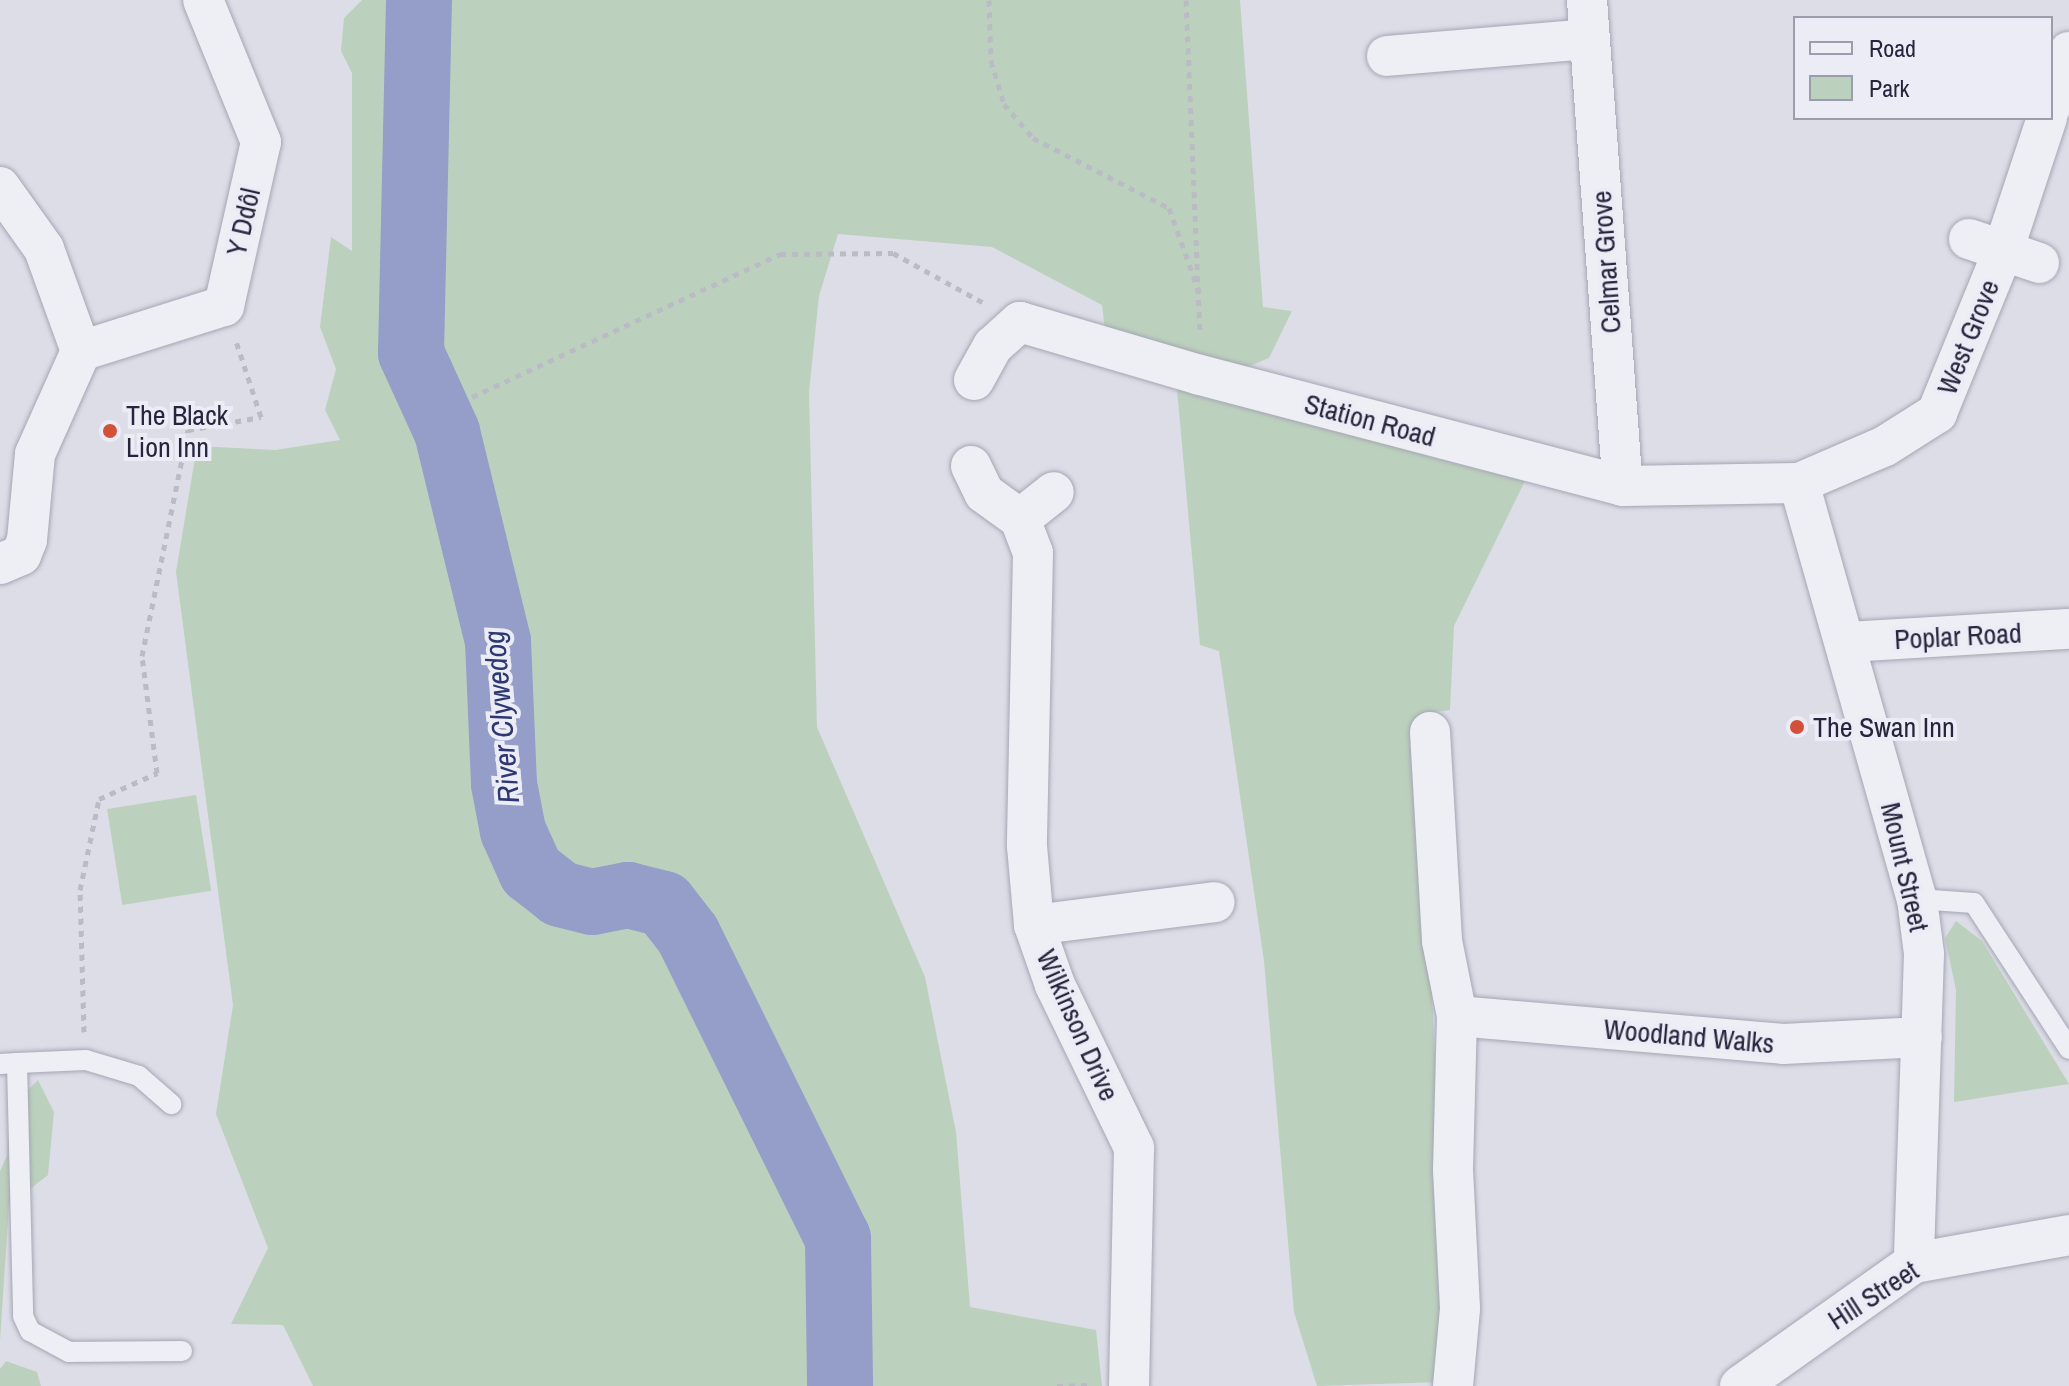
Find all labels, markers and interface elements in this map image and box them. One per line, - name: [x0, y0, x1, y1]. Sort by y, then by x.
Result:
- legend: [1793, 16, 2053, 120]
- text: Road: [1869, 32, 1916, 64]
- text: Park: [1869, 72, 1909, 104]
- street label: Y Ddôl: [219, 185, 267, 259]
- street label: Celmar Grove: [1584, 190, 1628, 334]
- street label: West Grove: [1930, 275, 2006, 399]
- street label: Station Road: [1301, 386, 1439, 454]
- place label: The Black Lion Inn: [126, 398, 228, 464]
- marker: The Black Lion Inn: [101, 422, 119, 440]
- street label: Poplar Road: [1893, 616, 2023, 656]
- water label: River Clywedog: [476, 629, 526, 805]
- place label: The Swan Inn: [1813, 710, 1955, 744]
- marker: The Swan Inn: [1788, 718, 1806, 736]
- street label: Mount Street: [1874, 799, 1936, 935]
- street label: Wilkinson Drive: [1030, 944, 1126, 1106]
- street label: Woodland Walks: [1602, 1012, 1776, 1060]
- street label: Hill Street: [1822, 1253, 1924, 1337]

